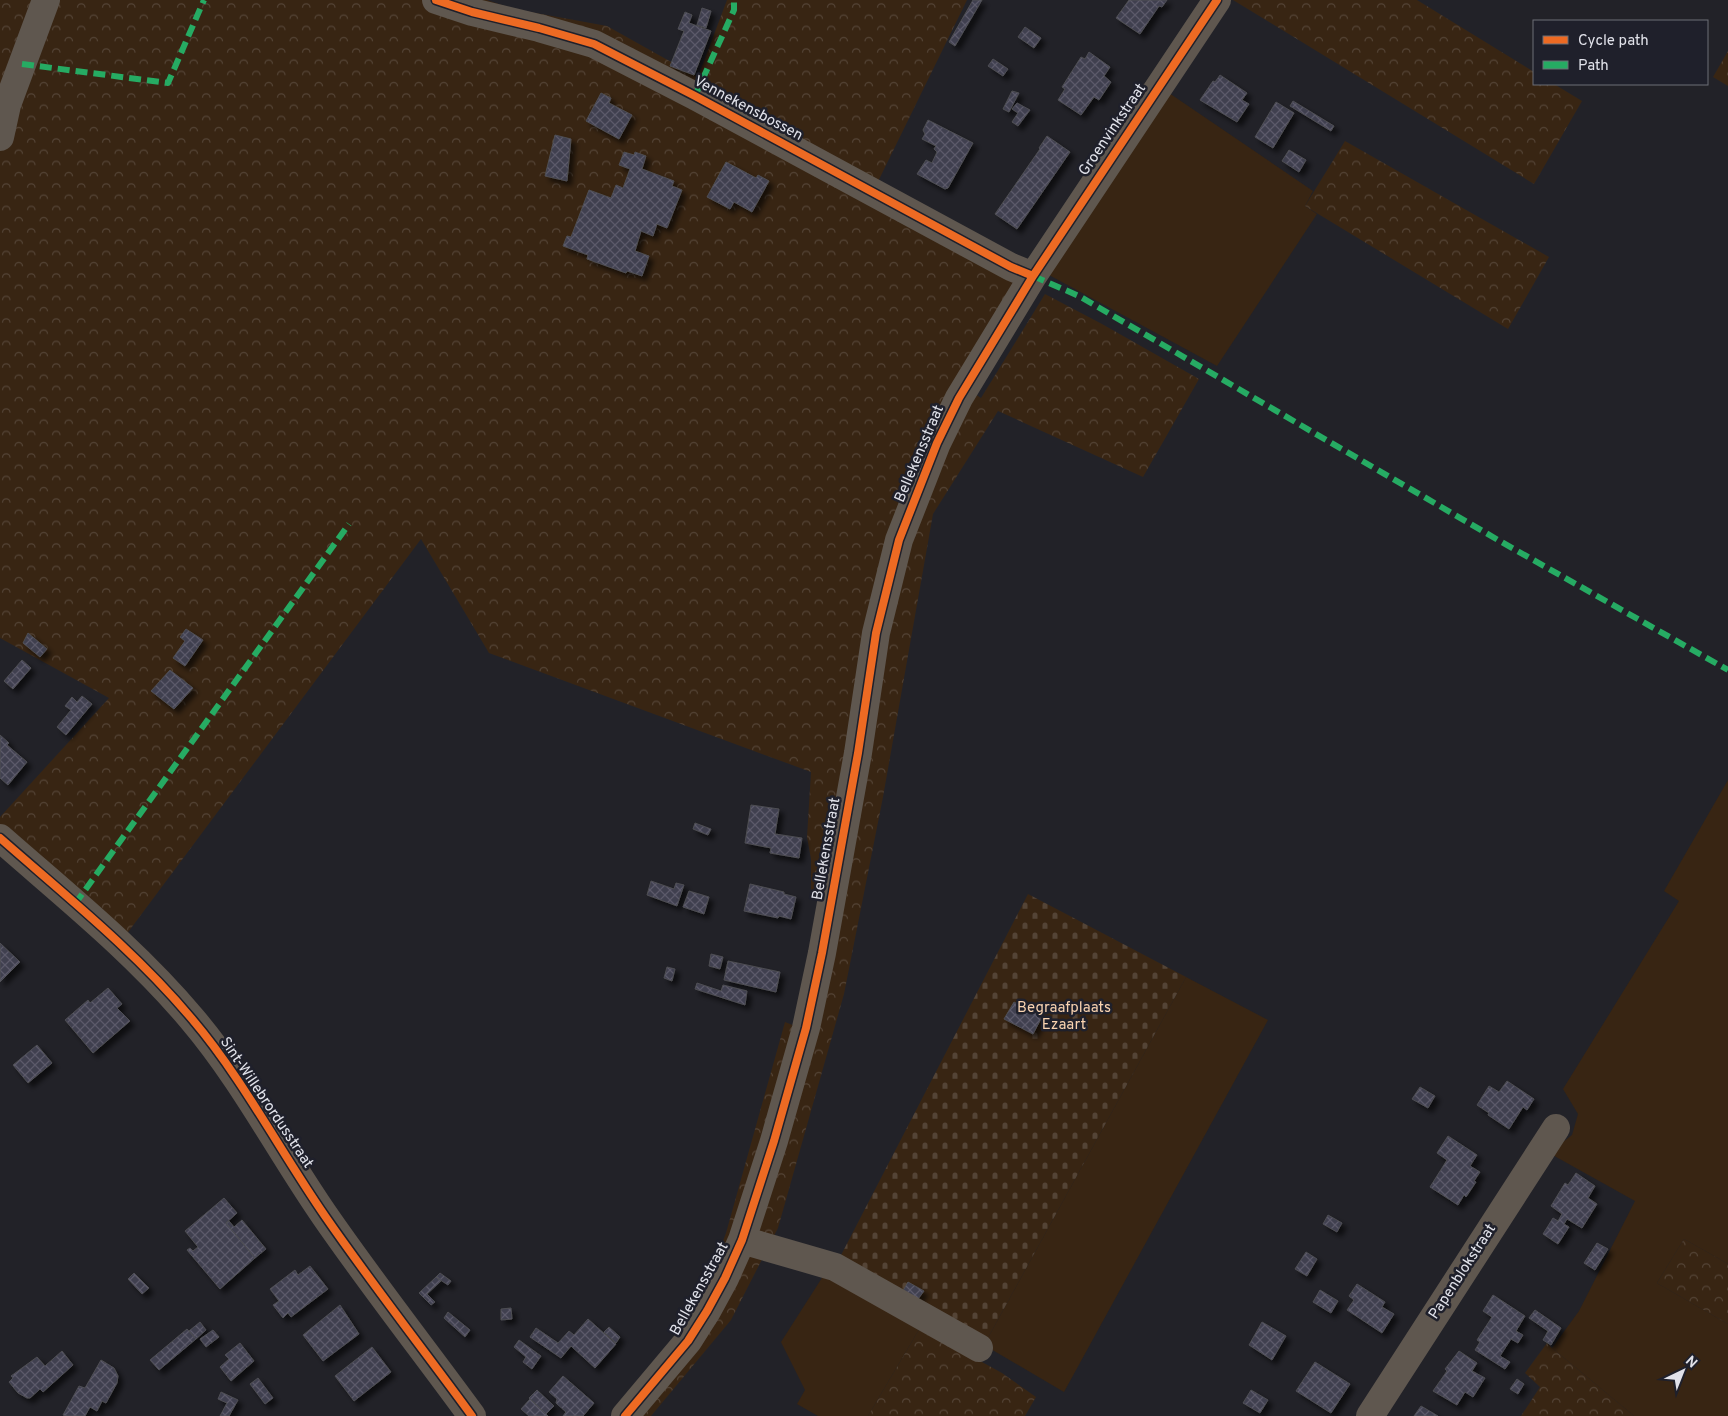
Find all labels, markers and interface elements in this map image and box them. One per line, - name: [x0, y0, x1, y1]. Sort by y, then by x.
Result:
- legend: [1533, 20, 1708, 85]
- text: Cycle path: [1578, 32, 1649, 51]
- text: Path: [1578, 57, 1609, 76]
- street label: Vennekensbossen: [690, 72, 806, 146]
- street label: Groenvinkstraat: [1075, 80, 1151, 180]
- street label: Bellekensstraat: [891, 402, 949, 506]
- street label: Bellekensstraat: [809, 796, 845, 902]
- park label: Begraafplaats Ezaart: [1017, 999, 1111, 1035]
- street label: Sint-Willebrordusstraat: [215, 1034, 317, 1172]
- street label: Papenblokstraat: [1425, 1221, 1501, 1323]
- street label: Bellekensstraat: [666, 1239, 734, 1339]
- north arrow: [1658, 1346, 1708, 1396]
- text: N: [1681, 1353, 1700, 1372]

